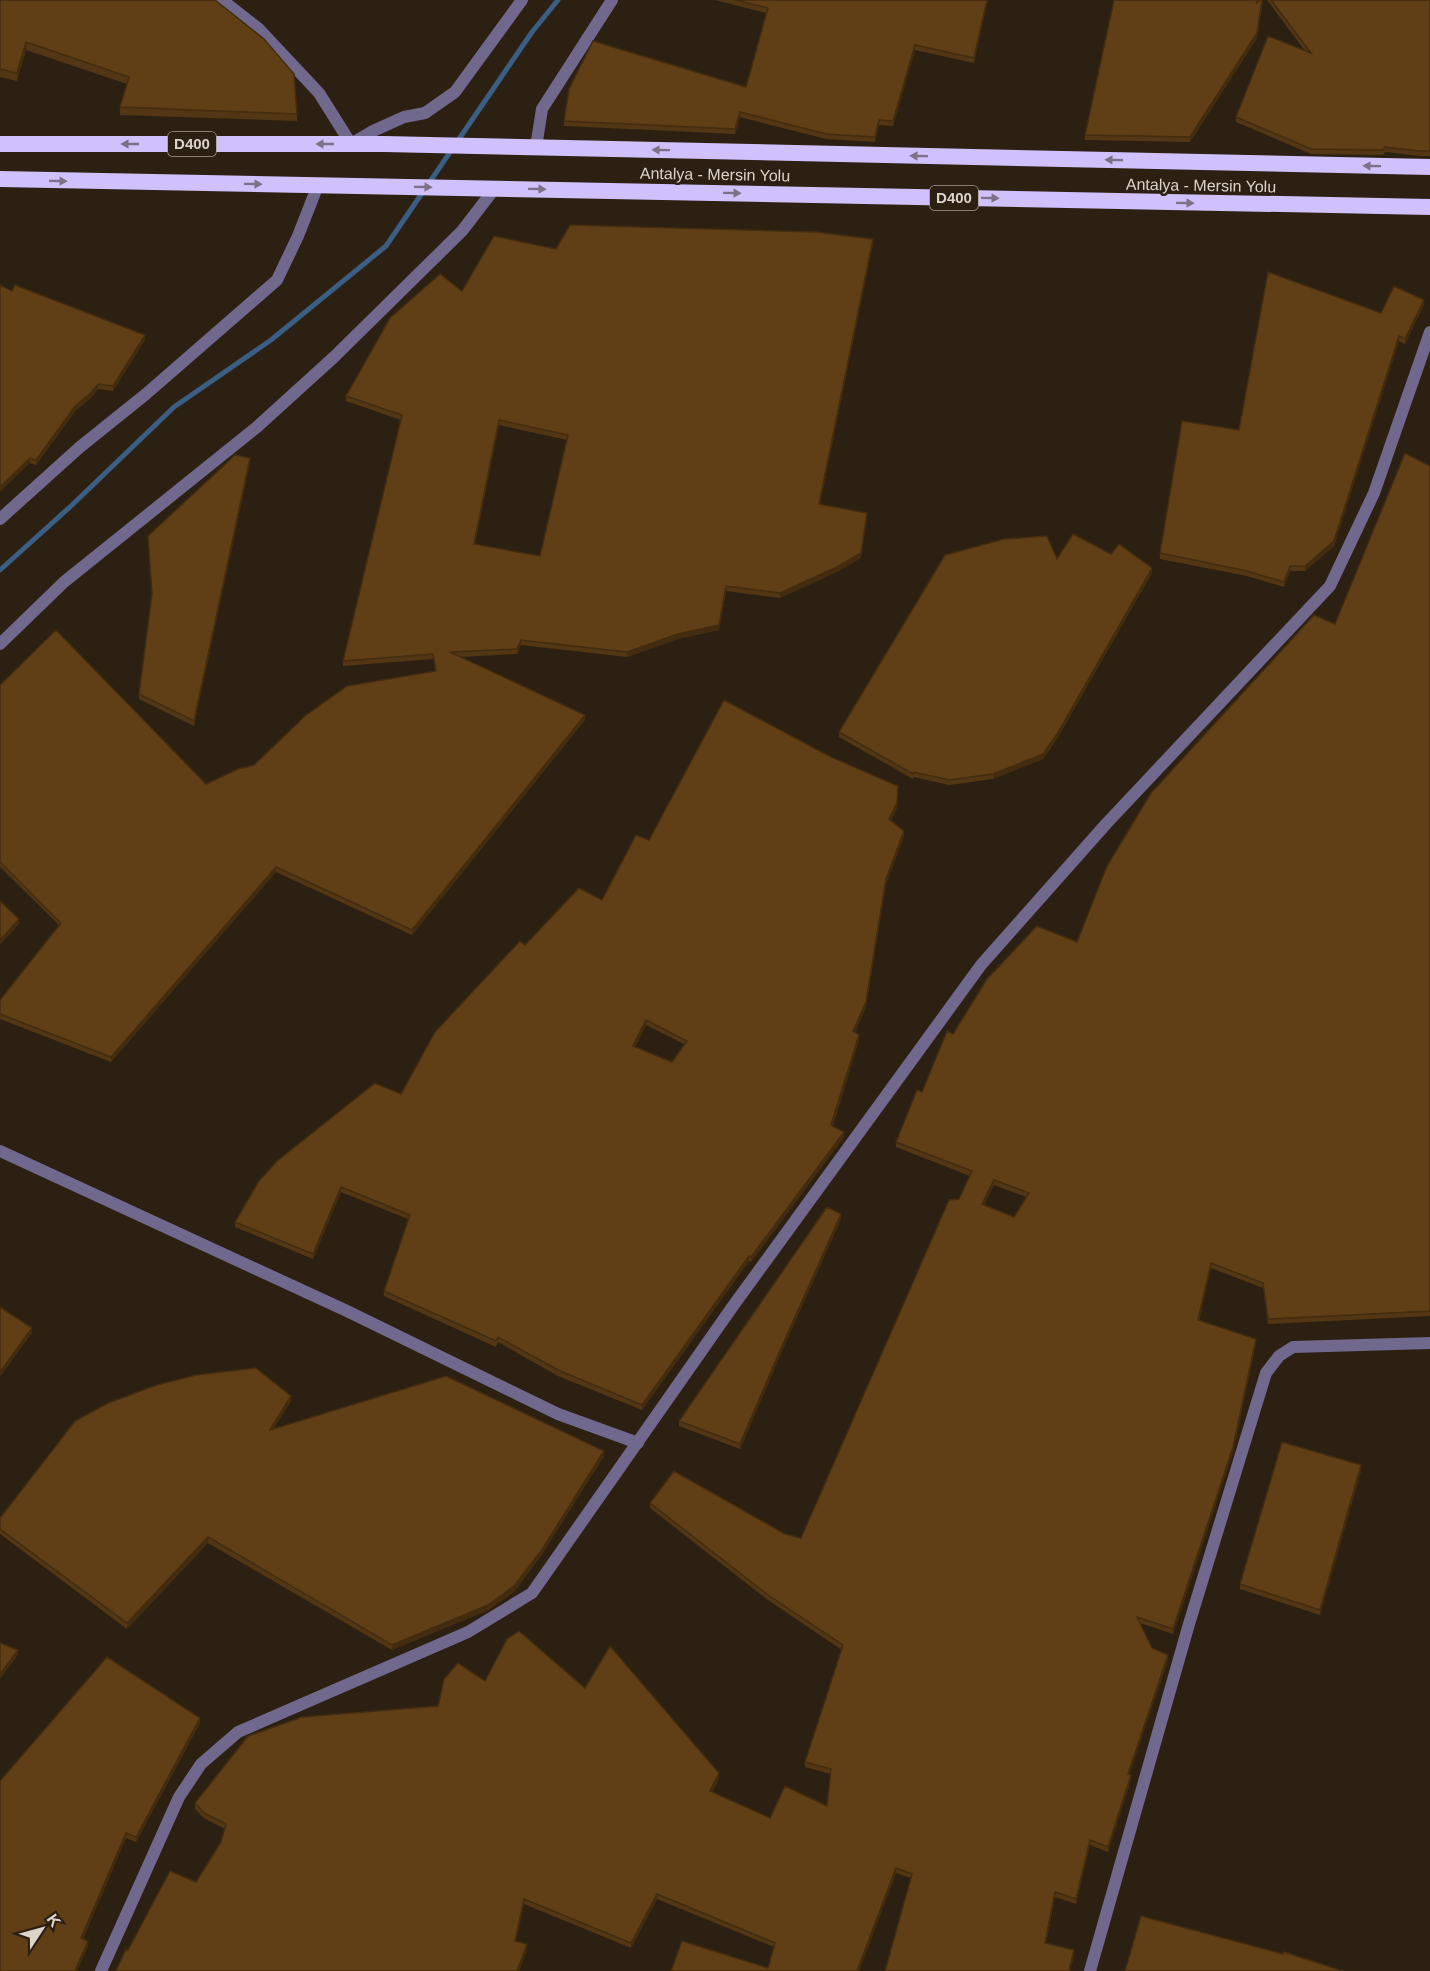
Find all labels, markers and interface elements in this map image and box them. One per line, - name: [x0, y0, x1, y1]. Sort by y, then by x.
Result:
- road number: D400: [168, 132, 216, 156]
- one-way arrow: [121, 139, 140, 149]
- one-way arrow: [316, 139, 335, 149]
- one-way arrow: [651, 145, 670, 155]
- one-way arrow: [909, 151, 928, 161]
- one-way arrow: [1104, 155, 1123, 165]
- one-way arrow: [1362, 161, 1381, 171]
- street label: Antalya - Mersin Yolu: [640, 165, 790, 184]
- one-way arrow: [49, 176, 68, 185]
- street label: Antalya - Mersin Yolu: [1126, 176, 1276, 195]
- one-way arrow: [244, 179, 263, 189]
- one-way arrow: [413, 182, 432, 191]
- one-way arrow: [527, 184, 546, 193]
- road number: D400: [930, 186, 978, 210]
- one-way arrow: [722, 188, 741, 198]
- one-way arrow: [980, 194, 999, 203]
- one-way arrow: [1175, 198, 1194, 207]
- north arrow: [12, 1899, 72, 1959]
- text: K: [43, 1911, 64, 1931]

